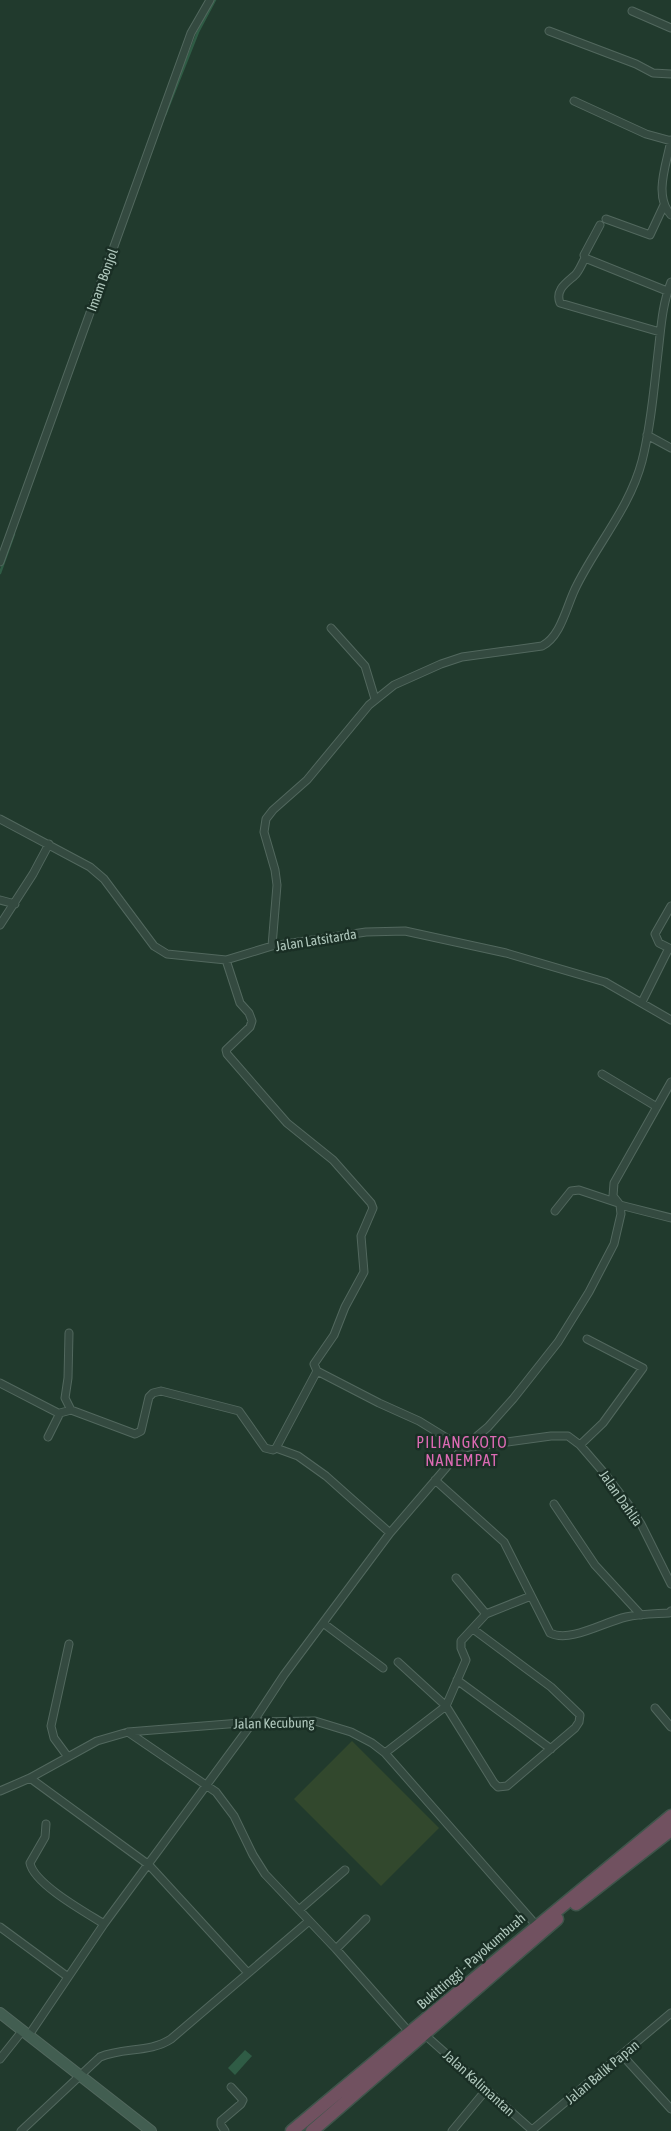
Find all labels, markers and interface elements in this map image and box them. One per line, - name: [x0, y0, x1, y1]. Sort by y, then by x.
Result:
- street label: Imam Bonjol: [83, 246, 121, 314]
- street label: Jalan Latsitarda: [274, 926, 358, 954]
- district label: PILIANGKOTO NANEMPAT: [416, 1433, 508, 1469]
- street label: Jalan Dahlia: [596, 1467, 646, 1529]
- street label: Jalan Kecubung: [233, 1714, 315, 1732]
- street label: Bukittinggi - Payokumbuah: [414, 1910, 528, 2012]
- street label: Jalan Balik Papan: [562, 2037, 642, 2107]
- street label: Jalan Kalimantan: [440, 2047, 518, 2119]

